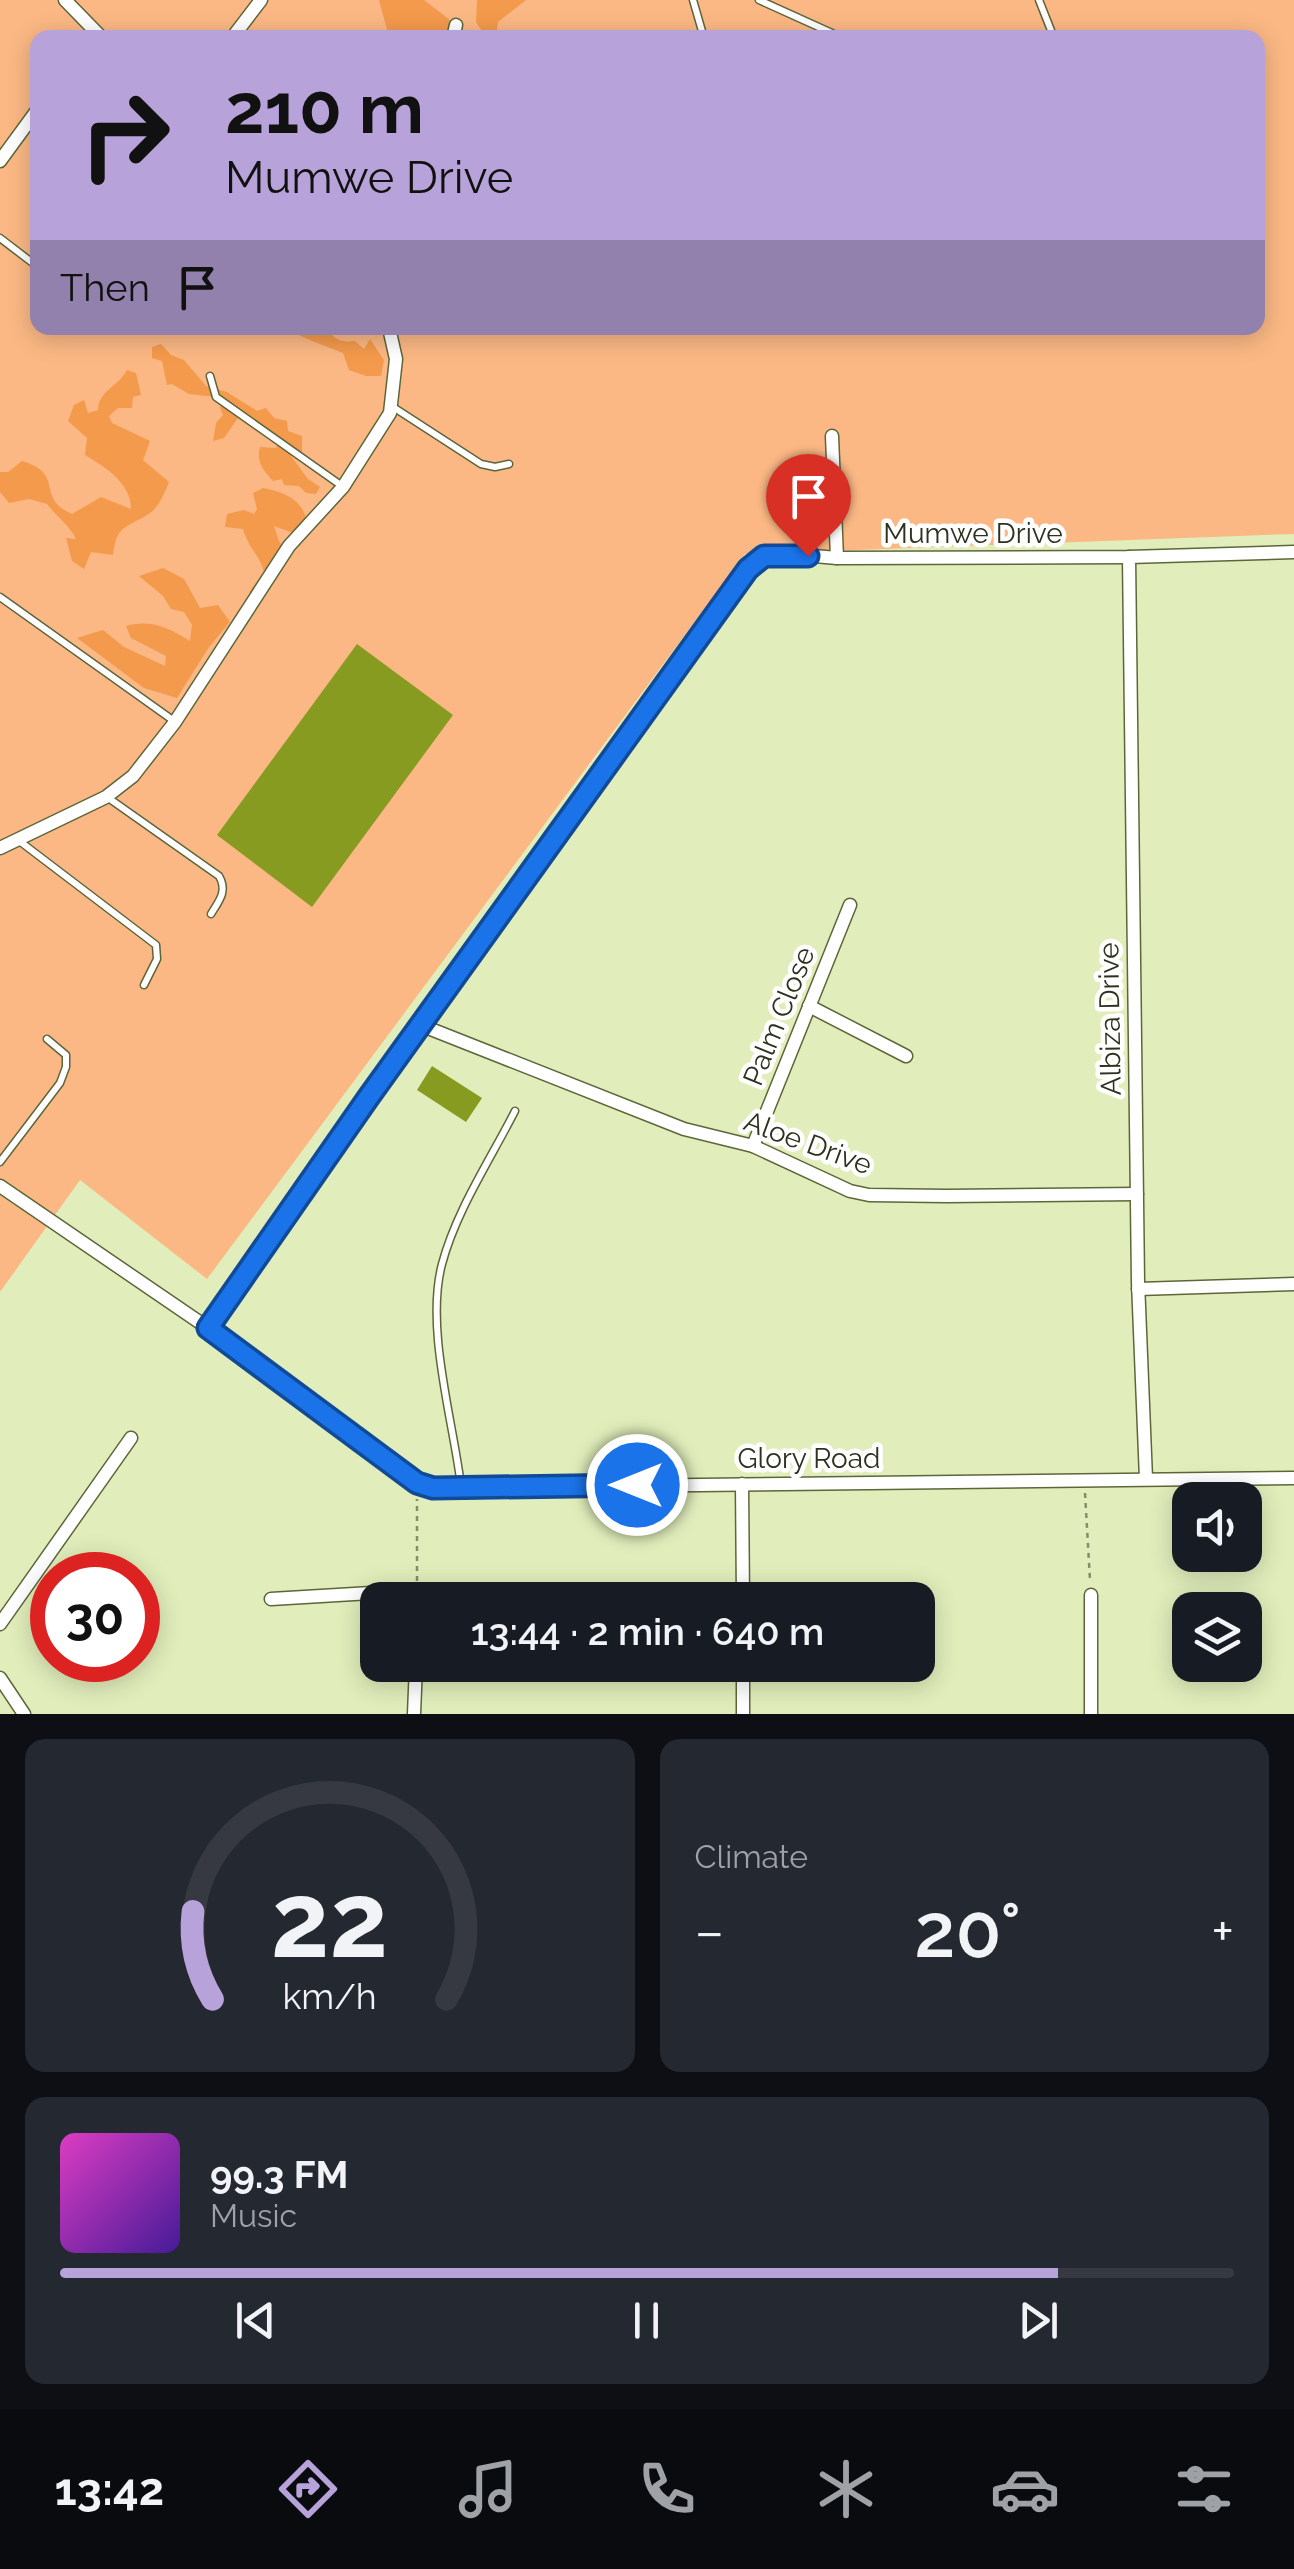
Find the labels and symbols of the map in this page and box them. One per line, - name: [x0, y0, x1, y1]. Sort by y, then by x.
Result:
- pin: [766, 454, 851, 557]
- street label: Mumwe Drive: [883, 517, 1063, 550]
- street label: Palm Close: [736, 942, 822, 1090]
- street label: Albiza Drive: [1092, 942, 1128, 1096]
- street label: Aloe Drive: [740, 1105, 876, 1181]
- position arrow: [585, 1433, 689, 1537]
- street label: Glory Road: [738, 1442, 880, 1475]
- speed limit sign: 30: [30, 1552, 160, 1682]

